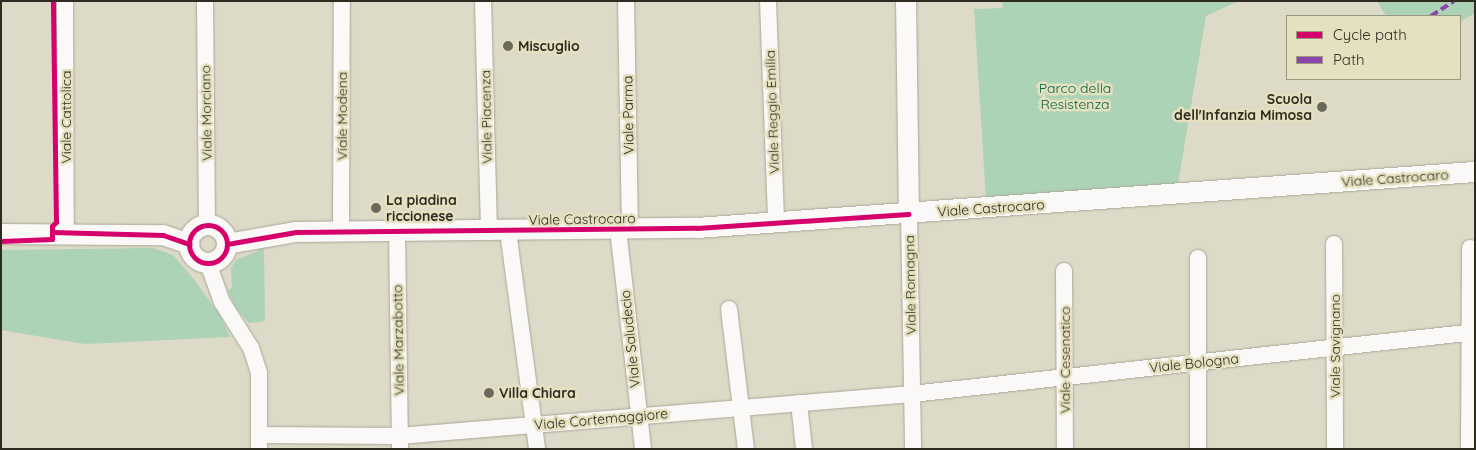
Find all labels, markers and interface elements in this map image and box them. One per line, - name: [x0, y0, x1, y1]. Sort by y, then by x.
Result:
- legend: [1286, 15, 1461, 80]
- text: Cycle path: [1333, 25, 1407, 44]
- place label: Miscuglio: [518, 38, 580, 54]
- marker: Miscuglio: [502, 40, 514, 52]
- street label: Viale Reggio Emilia: [761, 50, 783, 174]
- text: Path: [1333, 50, 1365, 69]
- street label: Viale Morciano: [197, 65, 215, 161]
- street label: Viale Cattolica: [58, 70, 74, 164]
- street label: Viale Piacenza: [477, 70, 495, 164]
- street label: Viale Modena: [334, 72, 350, 160]
- street label: Viale Parma: [619, 75, 637, 155]
- park label: Parco della Resistenza: [1039, 80, 1111, 112]
- place label: Scuola dell'Infanzia Mimosa: [1174, 91, 1312, 124]
- marker: Scuola dell'Infanzia Mimosa: [1316, 101, 1328, 113]
- street label: Viale Castrocaro: [1341, 166, 1449, 190]
- place label: La piadina riccionese: [386, 192, 457, 224]
- street label: Viale Castrocaro: [937, 196, 1045, 220]
- marker: La piadina riccionese: [370, 202, 382, 214]
- street label: Viale Castrocaro: [528, 210, 636, 228]
- street label: Viale Romagna: [901, 235, 919, 335]
- street label: Viale Marzabotto: [389, 284, 407, 396]
- street label: Viale Saludecio: [617, 289, 643, 389]
- street label: Viale Savignano: [1327, 294, 1343, 398]
- street label: Viale Cesenatico: [1057, 306, 1073, 414]
- street label: Viale Bologna: [1148, 350, 1240, 376]
- place label: Villa Chiara: [499, 385, 576, 401]
- marker: Villa Chiara: [483, 387, 495, 399]
- street label: Viale Cortemaggiore: [533, 405, 669, 433]

